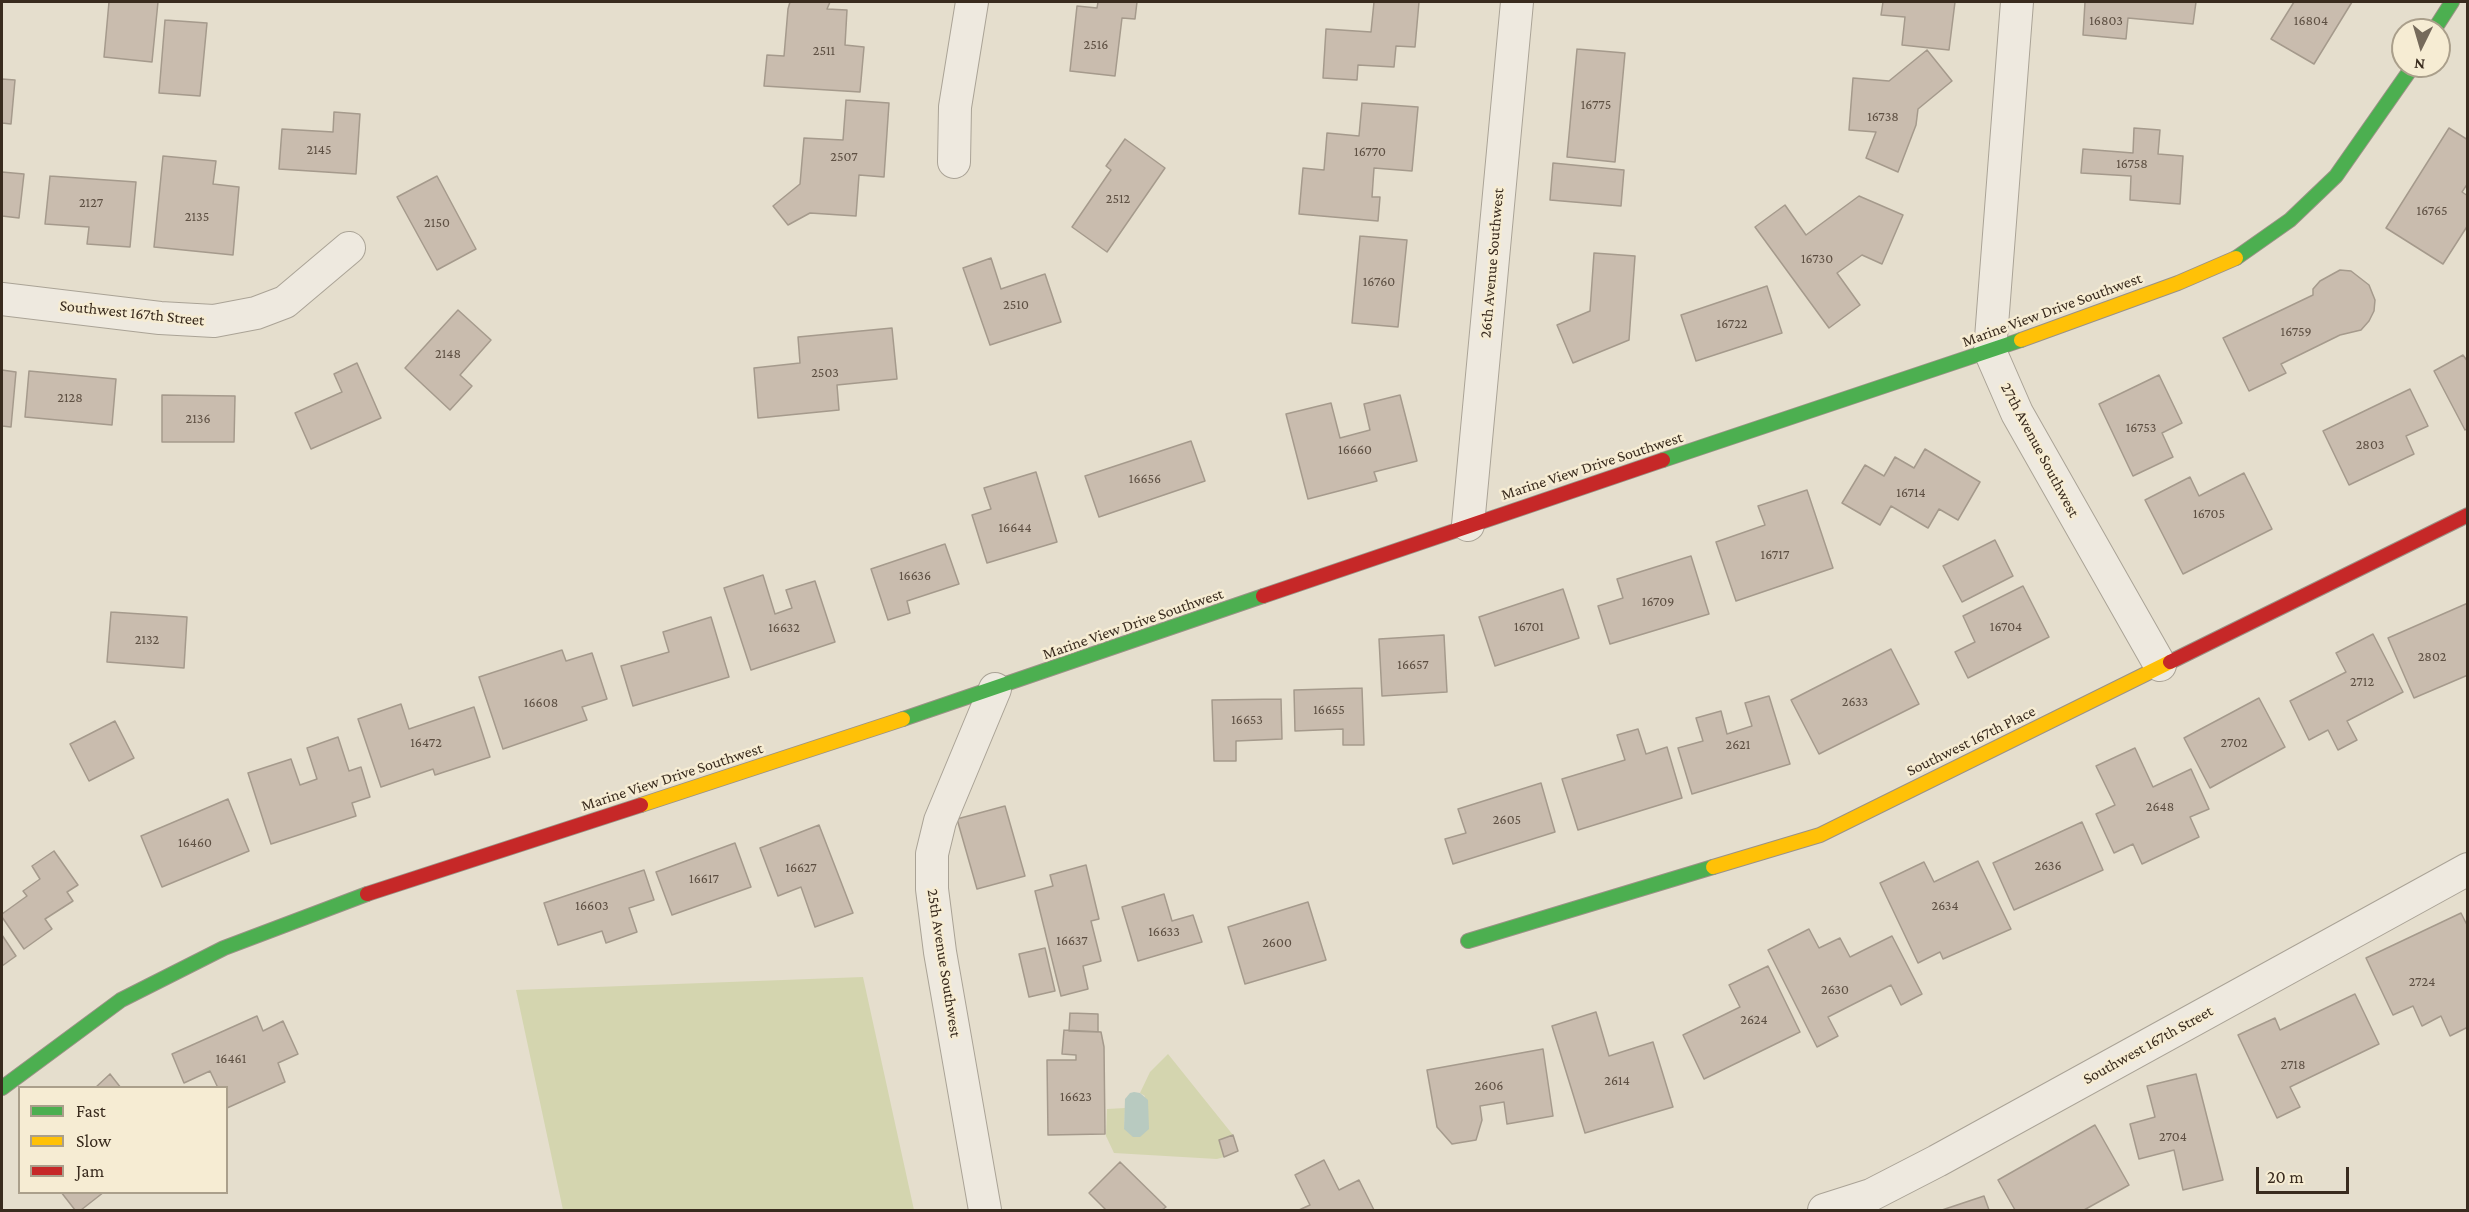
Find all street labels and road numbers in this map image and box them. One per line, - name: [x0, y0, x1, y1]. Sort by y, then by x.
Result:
- street label: 26th Avenue Southwest: [1476, 187, 1508, 339]
- street label: Marine View Drive Southwest: [1960, 269, 2144, 351]
- street label: Southwest 167th Street: [59, 296, 205, 330]
- street label: 27th Avenue Southwest: [1996, 379, 2084, 521]
- street label: Marine View Drive Southwest: [1499, 428, 1685, 504]
- street label: Marine View Drive Southwest: [1040, 584, 1226, 664]
- street label: Southwest 167th Place: [1903, 701, 2039, 781]
- street label: Marine View Drive Southwest: [579, 739, 765, 815]
- street label: 25th Avenue Southwest: [923, 887, 965, 1039]
- street label: Southwest 167th Street: [2080, 1001, 2216, 1089]

